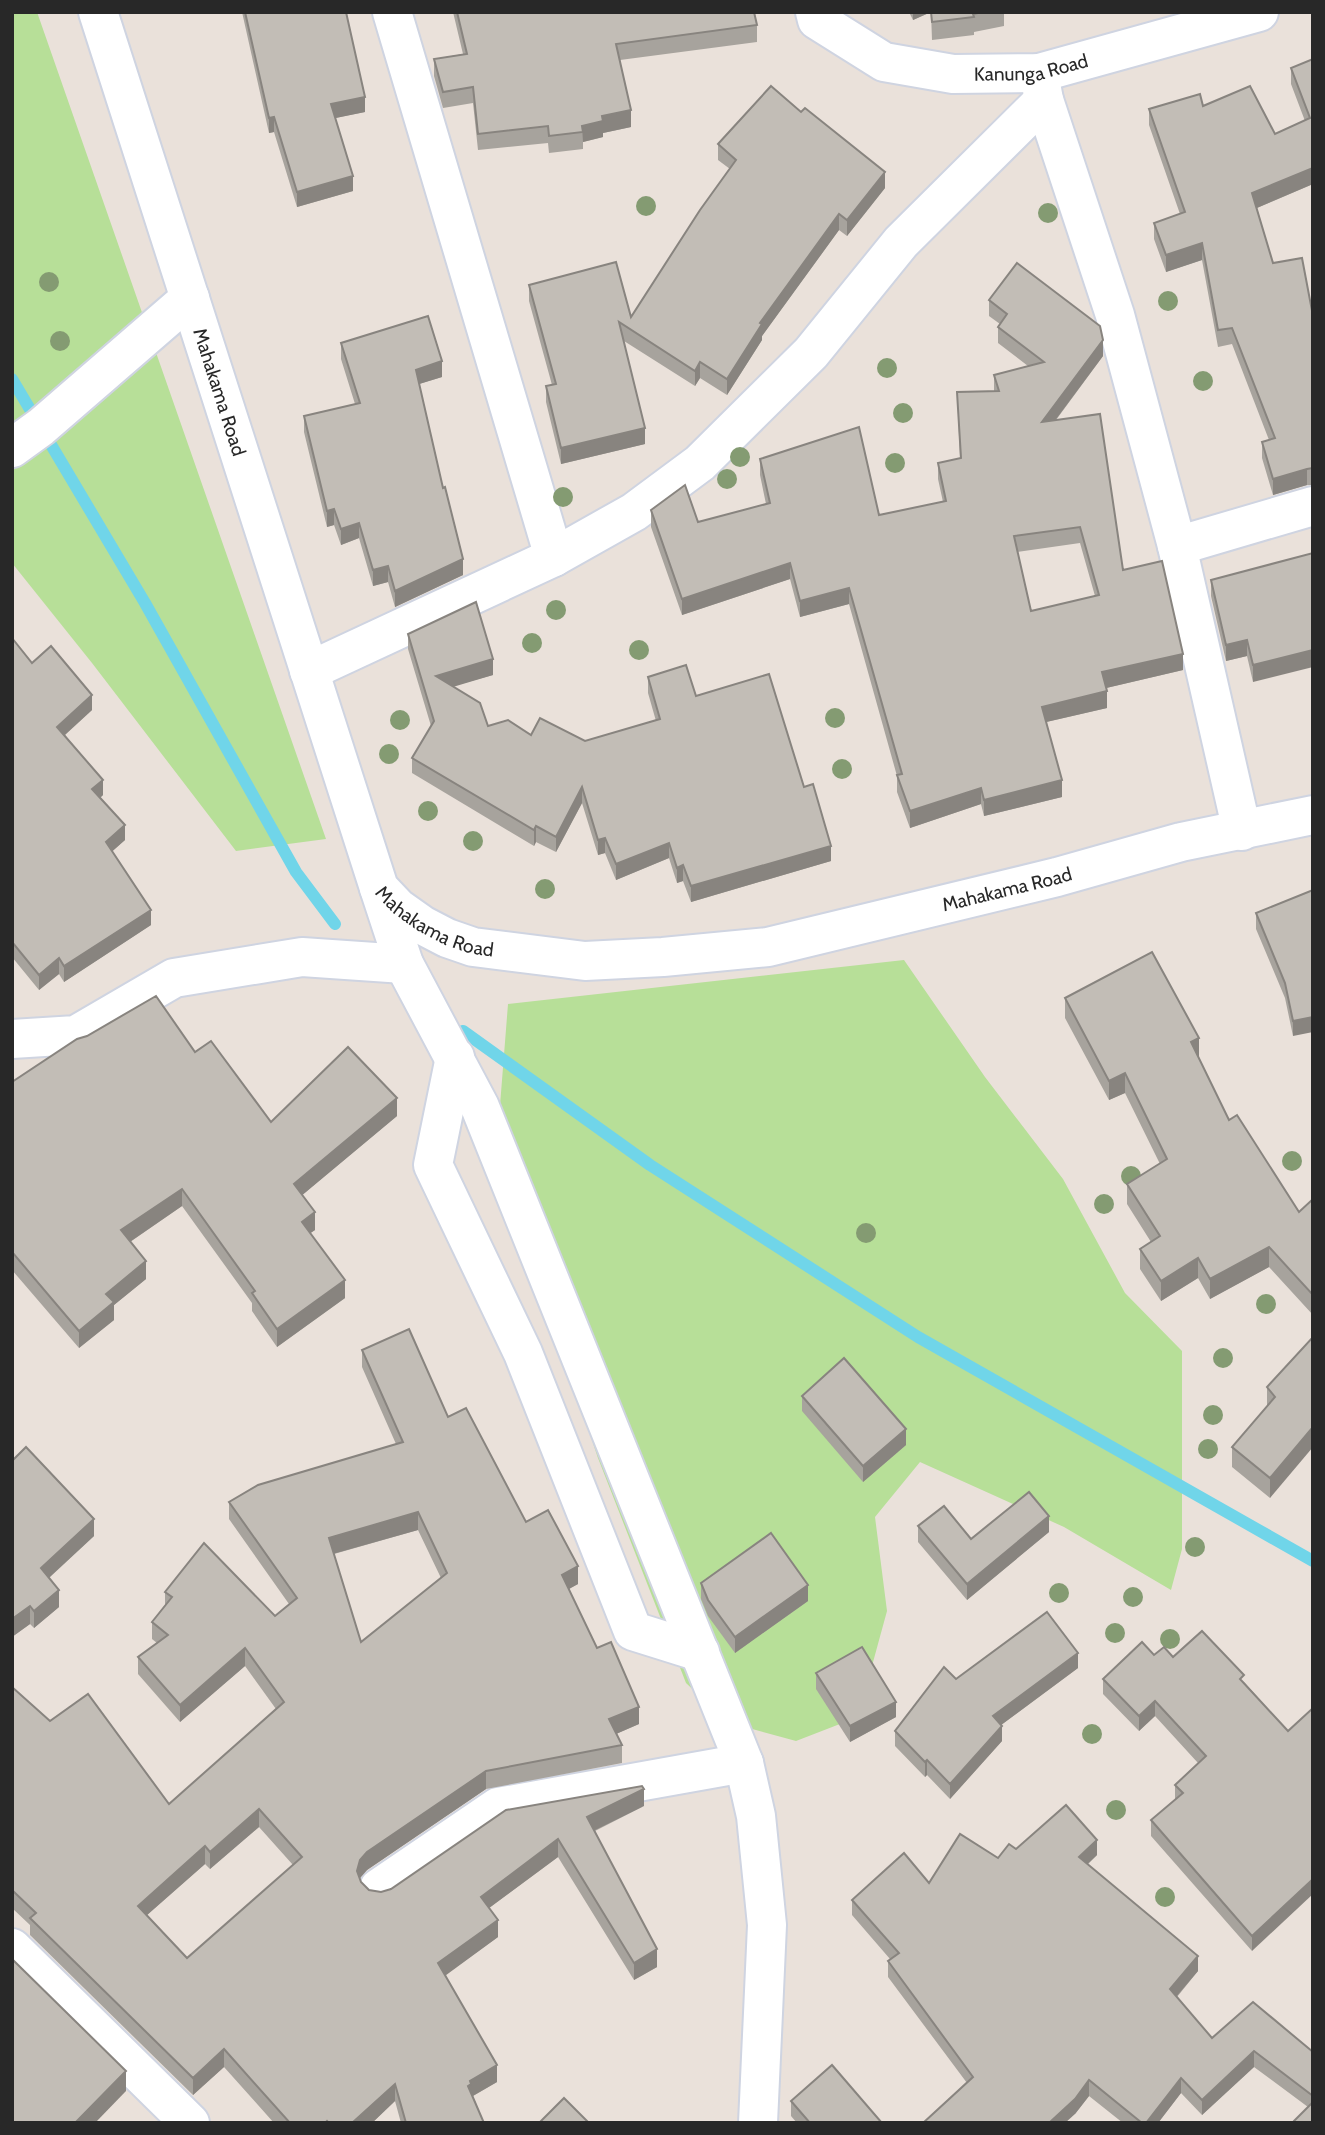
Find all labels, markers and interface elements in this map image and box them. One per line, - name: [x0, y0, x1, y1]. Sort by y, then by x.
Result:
- street label: Kanunga Road: [974, 48, 1090, 85]
- street label: Mahakama Road: [189, 325, 251, 459]
- street label: Mahakama Road: [940, 862, 1074, 916]
- street label: Mahakama Road: [371, 881, 495, 961]

